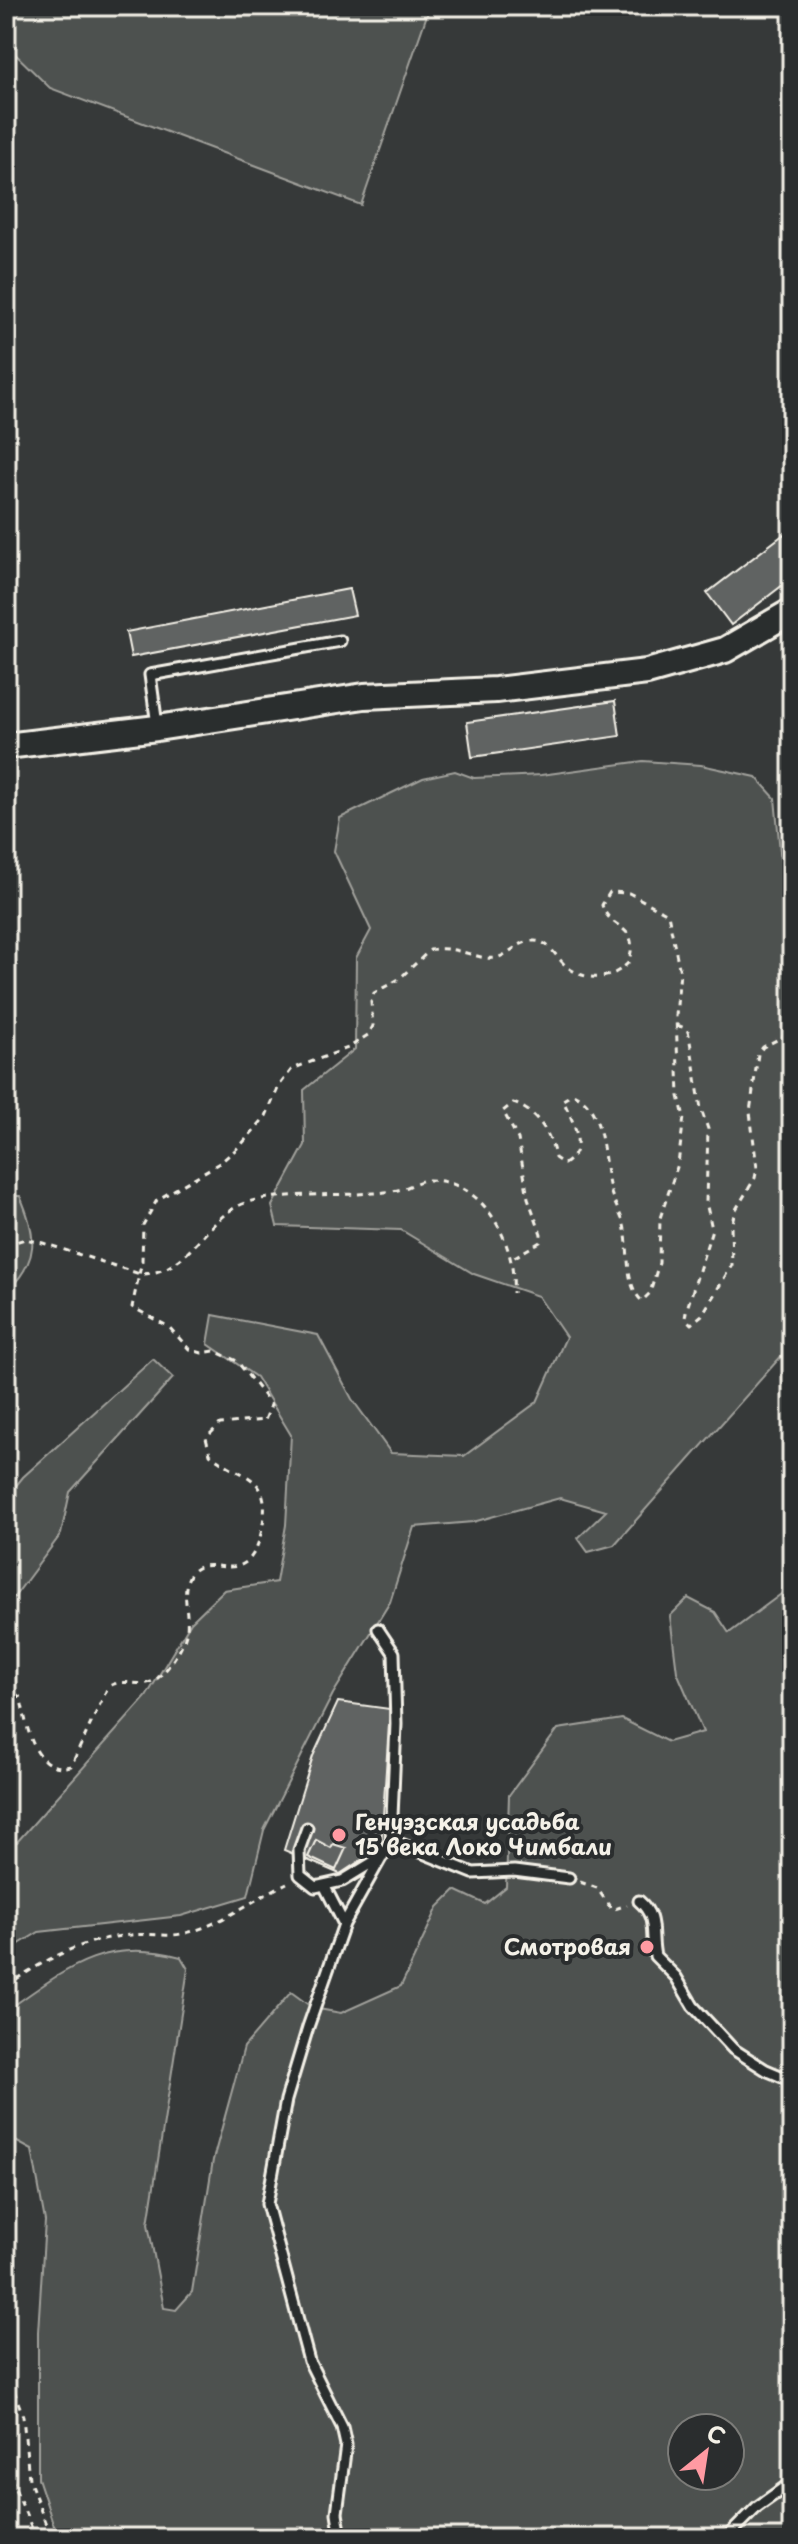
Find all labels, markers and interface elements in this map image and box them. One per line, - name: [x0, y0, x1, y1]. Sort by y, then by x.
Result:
- place label: Генуэзская усадьба 15 века Локо Чимбали: [355, 1804, 612, 1862]
- marker: Генуэзская усадьба 15 века Локо Чимбали: [330, 1826, 348, 1844]
- place label: Смотровая: [504, 1929, 631, 1962]
- marker: Смотровая: [638, 1938, 656, 1956]
- north arrow: [666, 2412, 746, 2492]
- text: С: [701, 2415, 732, 2452]

